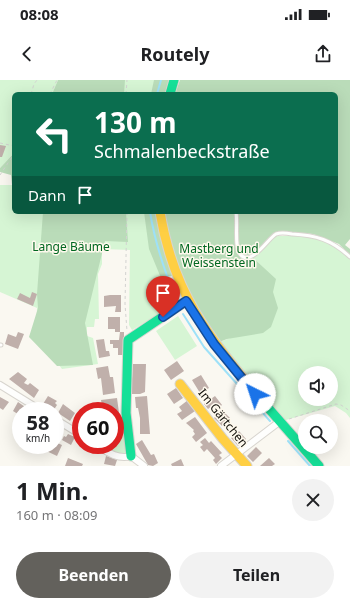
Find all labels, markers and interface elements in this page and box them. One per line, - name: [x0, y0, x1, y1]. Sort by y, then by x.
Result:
- text: 08:08: [20, 4, 59, 24]
- text: Routely: [141, 42, 209, 66]
- icon: back: [16, 43, 38, 65]
- icon: share: [312, 43, 334, 65]
- text: 130 m: [94, 103, 177, 141]
- icon: left: [28, 108, 80, 160]
- text: Schmalenbeckstraße: [94, 139, 270, 163]
- icon: arrive: [74, 184, 96, 206]
- text: Dann: [28, 185, 66, 205]
- park label: Lange Bäume: [32, 238, 110, 255]
- park label: Mastberg und Weissenstein: [179, 240, 259, 271]
- pin: [146, 276, 180, 317]
- icon: arrive: [152, 282, 174, 304]
- map controls: [298, 366, 338, 454]
- button: sound: [298, 366, 338, 406]
- position arrow: [234, 373, 276, 415]
- street label: Im Gärtchen: [195, 385, 252, 450]
- speed limit sign: 60: [72, 402, 124, 454]
- text: 58: [27, 409, 49, 436]
- button: search: [298, 414, 338, 454]
- text: km/h: [26, 431, 50, 445]
- text: 1 Min.: [16, 474, 88, 507]
- button: close: [292, 479, 334, 521]
- text: 160 m · 08:09: [16, 506, 97, 524]
- button: Beenden: [16, 552, 171, 598]
- button: Teilen: [179, 552, 334, 598]

